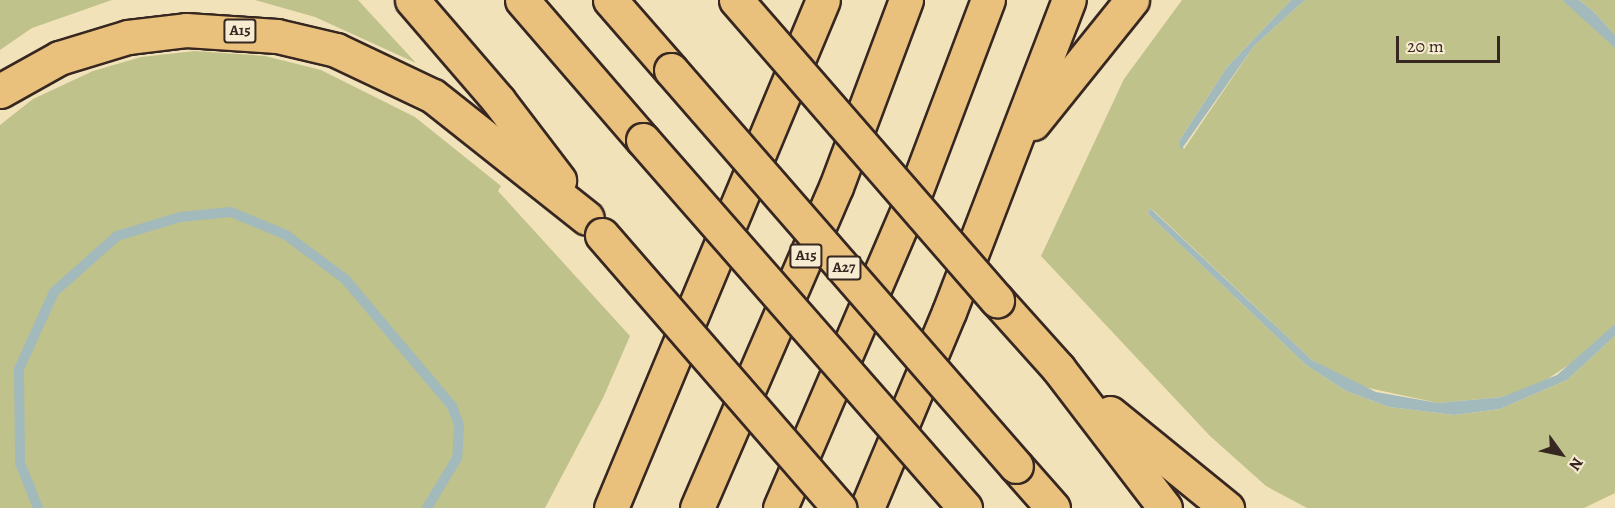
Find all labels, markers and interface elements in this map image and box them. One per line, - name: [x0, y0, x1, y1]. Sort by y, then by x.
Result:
- road number: A15: [222, 19, 258, 43]
- scale bar: [1399, 24, 1502, 62]
- text: 20 m: [1407, 34, 1444, 58]
- road number: A15: [788, 244, 824, 268]
- road number: A27: [826, 256, 862, 280]
- north arrow: [1531, 424, 1591, 484]
- text: N: [1564, 453, 1588, 475]

